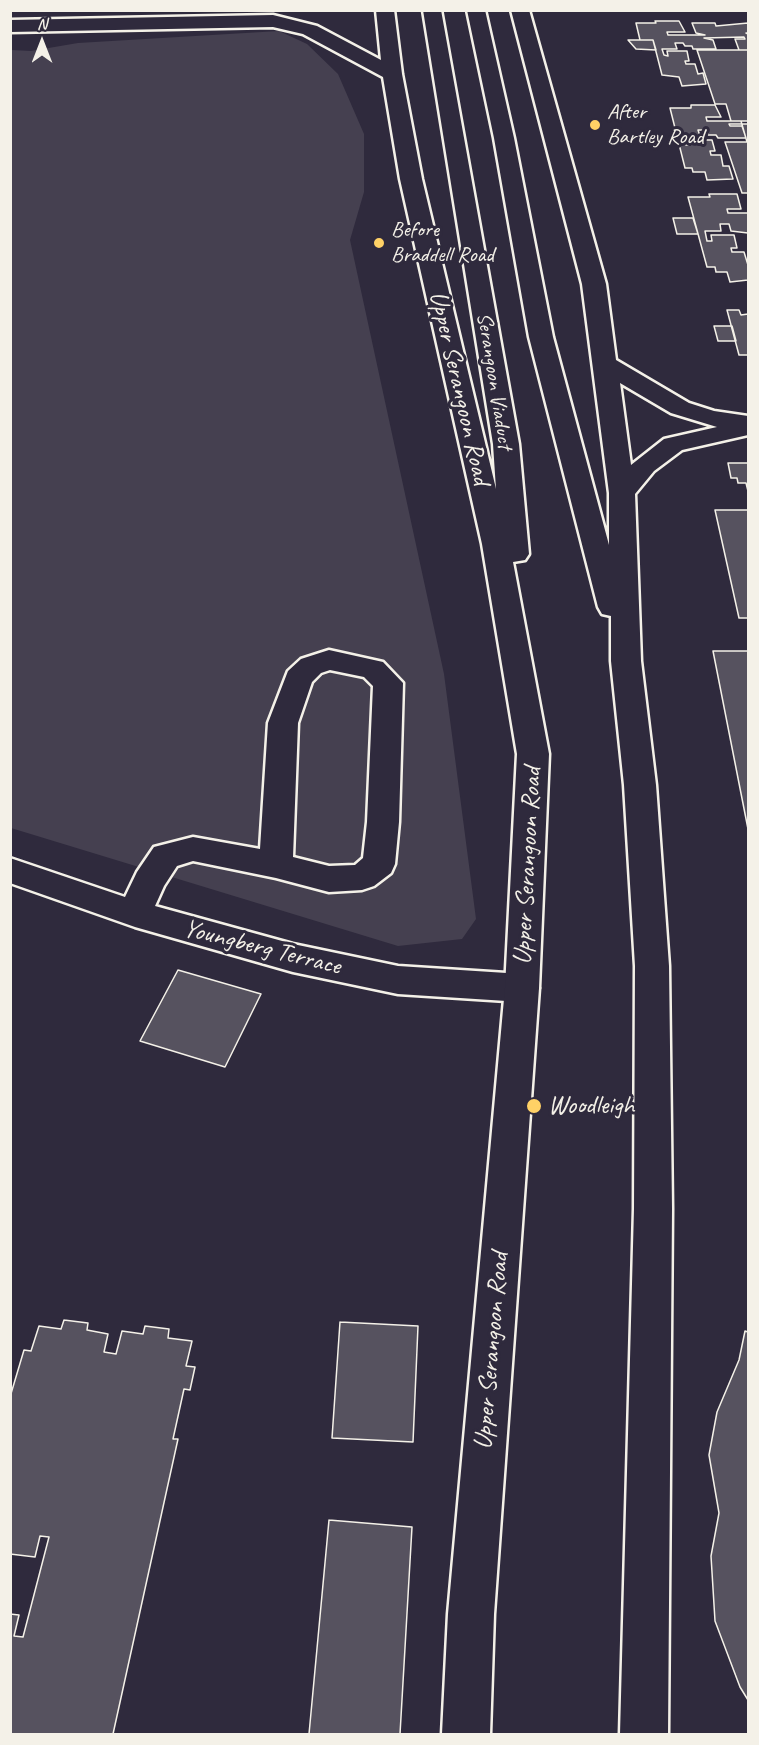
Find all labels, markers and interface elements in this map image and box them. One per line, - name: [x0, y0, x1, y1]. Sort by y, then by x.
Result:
- north arrow: [12, 12, 72, 72]
- text: N: [37, 14, 47, 34]
- place label: After Bartley Road: [607, 99, 704, 150]
- marker: After Bartley Road: [588, 118, 602, 132]
- place label: Before Braddell Road: [391, 217, 494, 268]
- marker: Before Braddell Road: [372, 236, 386, 250]
- street label: Upper Serangoon Road: [422, 288, 496, 488]
- street label: Serangoon Viaduct: [470, 311, 518, 451]
- street label: Upper Serangoon Road: [507, 766, 549, 966]
- street label: Youngberg Terrace: [180, 913, 344, 983]
- place label: Woodleigh: [548, 1090, 634, 1122]
- marker: Woodleigh: [525, 1097, 543, 1115]
- street label: Upper Serangoon Road: [468, 1251, 516, 1451]

